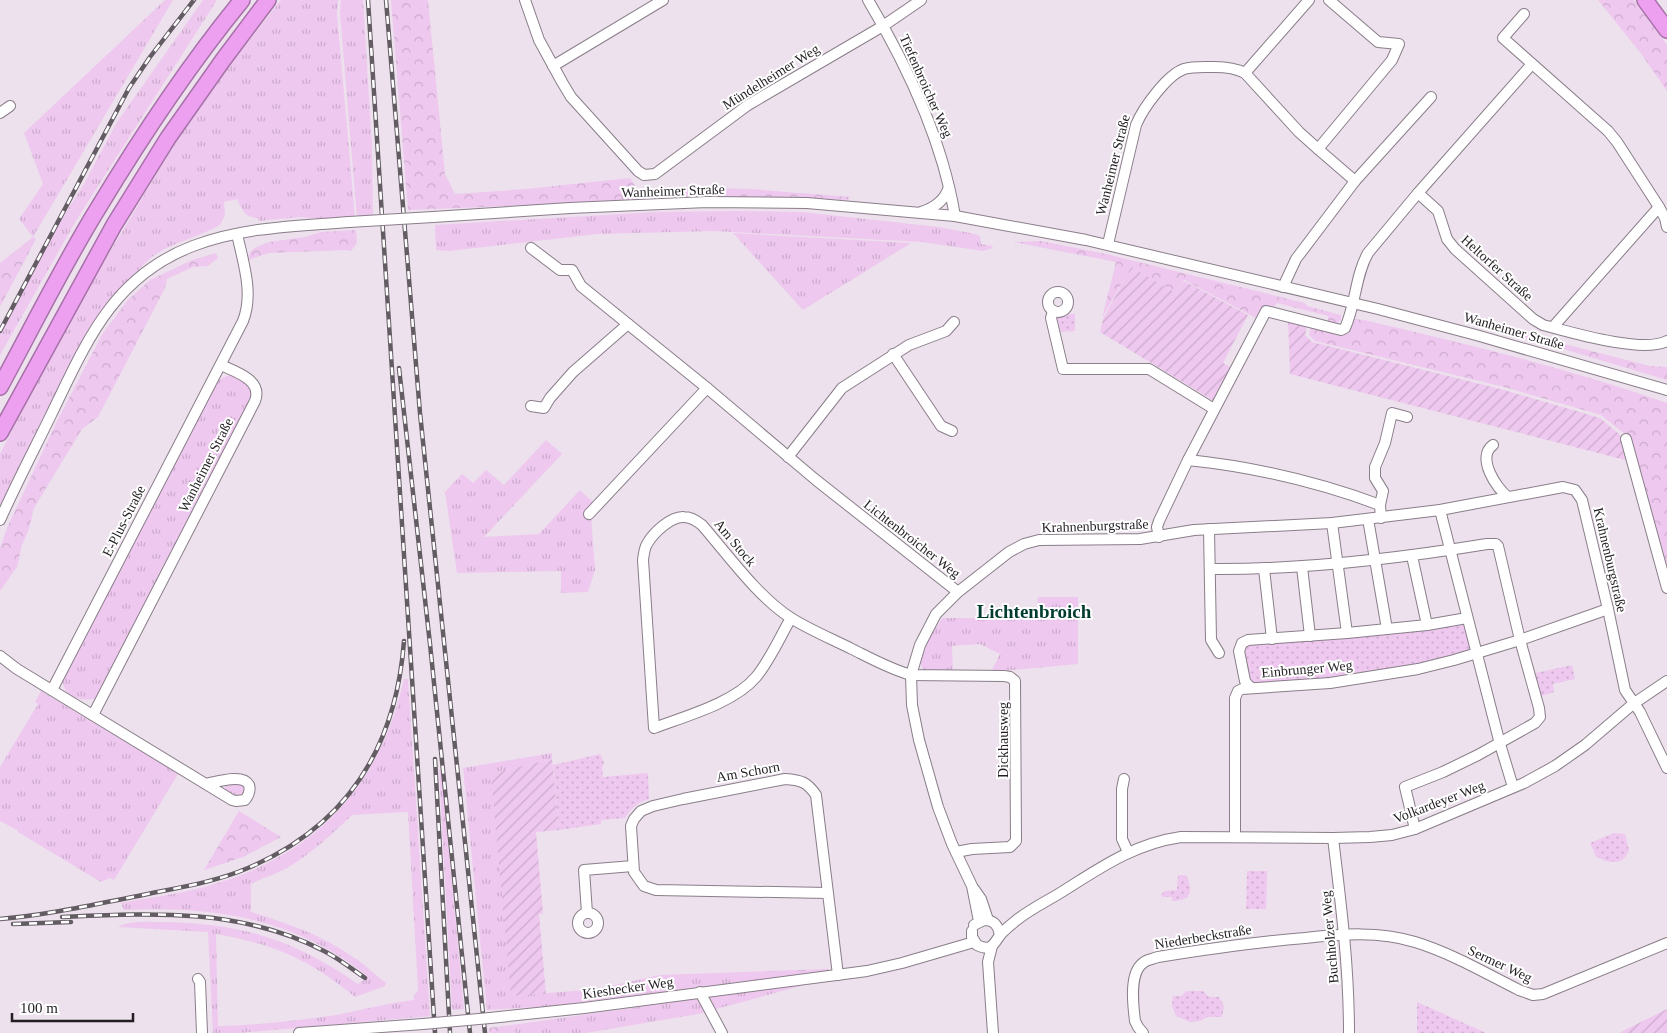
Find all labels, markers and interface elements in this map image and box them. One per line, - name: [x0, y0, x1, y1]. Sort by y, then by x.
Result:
- street label: Tiefenbroicher Weg: [897, 32, 955, 140]
- street label: Mündelheimer Weg: [720, 41, 822, 113]
- street label: Wanheimer Straße: [1093, 113, 1133, 217]
- street label: Wanheimer Straße: [621, 182, 725, 200]
- street label: Heltorfer Straße: [1458, 232, 1536, 304]
- street label: Wanheimer Straße: [1462, 310, 1566, 352]
- street label: Wanheimer Straße: [176, 416, 236, 514]
- street label: E-Plus-Straße: [100, 483, 148, 559]
- street label: Lichtenbroicher Weg: [861, 497, 963, 581]
- street label: Krahnenburgstraße: [1591, 506, 1629, 614]
- street label: Am Stock: [711, 517, 759, 569]
- street label: Krahnenburgstraße: [1041, 517, 1149, 535]
- district label: Lichtenbroich: [977, 601, 1092, 622]
- street label: Einbrunger Weg: [1261, 658, 1353, 680]
- street label: Dickhausweg: [996, 702, 1011, 778]
- street label: Am Schorn: [715, 759, 781, 785]
- street label: Volkardeyer Weg: [1391, 778, 1487, 826]
- street label: Buchholzer Weg: [1318, 890, 1342, 984]
- street label: Niederbeckstraße: [1153, 922, 1253, 952]
- street label: Sermer Weg: [1466, 943, 1534, 985]
- street label: Kieshecker Weg: [582, 974, 674, 1002]
- scale bar: [12, 990, 134, 1022]
- text: 100 m: [20, 1000, 58, 1016]

